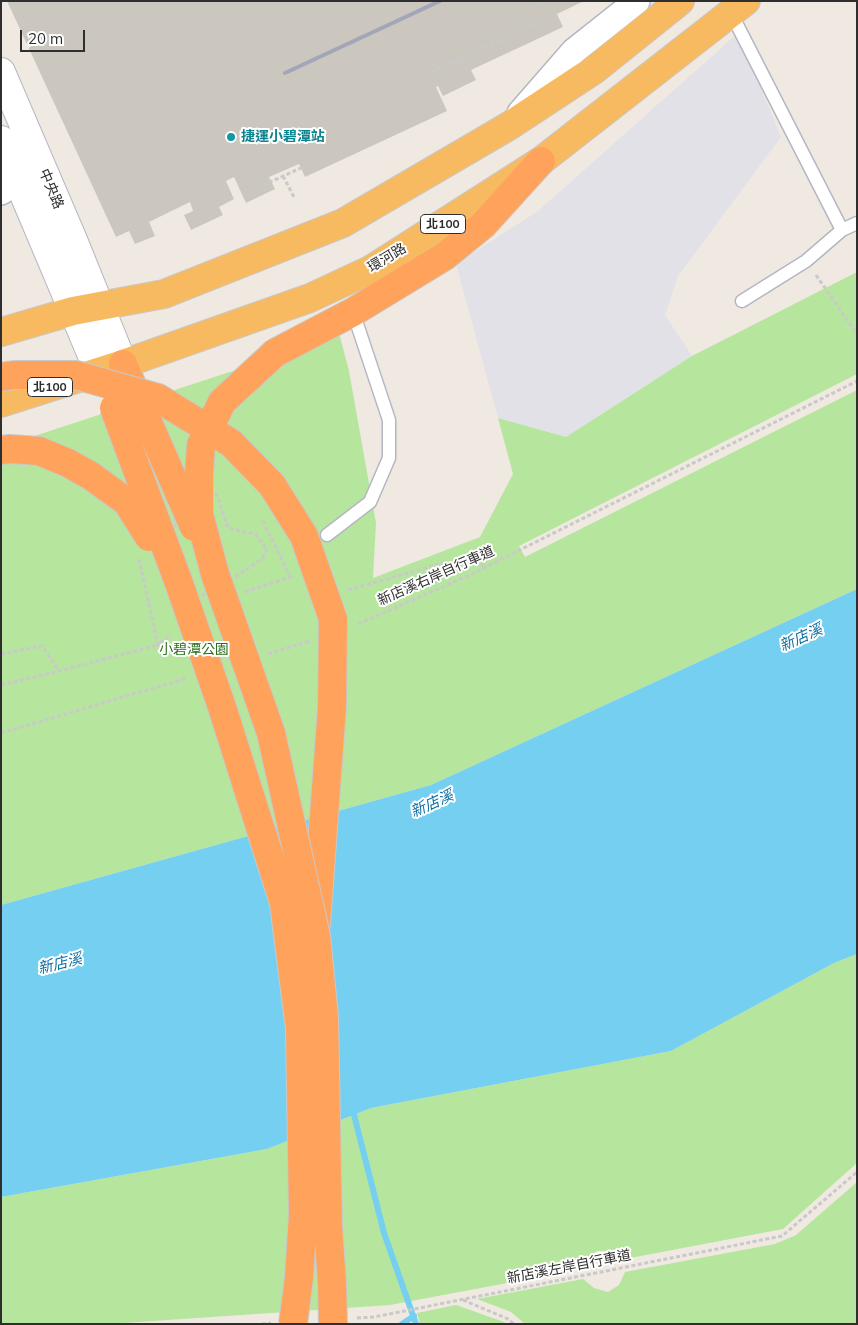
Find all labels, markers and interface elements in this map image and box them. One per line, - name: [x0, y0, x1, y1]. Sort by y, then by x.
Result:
- scale bar: [22, 20, 88, 52]
- text: 20 m: [28, 29, 63, 48]
- place label: 捷運小碧潭站: [241, 129, 325, 145]
- marker: 捷運小碧潭站: [225, 131, 237, 143]
- street label: 中央路: [35, 166, 67, 212]
- road number: 北100: [420, 214, 466, 233]
- street label: 環河路: [365, 240, 409, 276]
- road number: 北100: [28, 378, 72, 397]
- street label: 新店溪右岸自行車道: [375, 543, 497, 609]
- water label: 新店溪: [777, 621, 825, 655]
- park label: 小碧潭公園: [159, 642, 229, 658]
- water label: 新店溪: [408, 787, 456, 821]
- water label: 新店溪: [36, 950, 84, 978]
- street label: 新店溪左岸自行車道: [506, 1247, 632, 1287]

